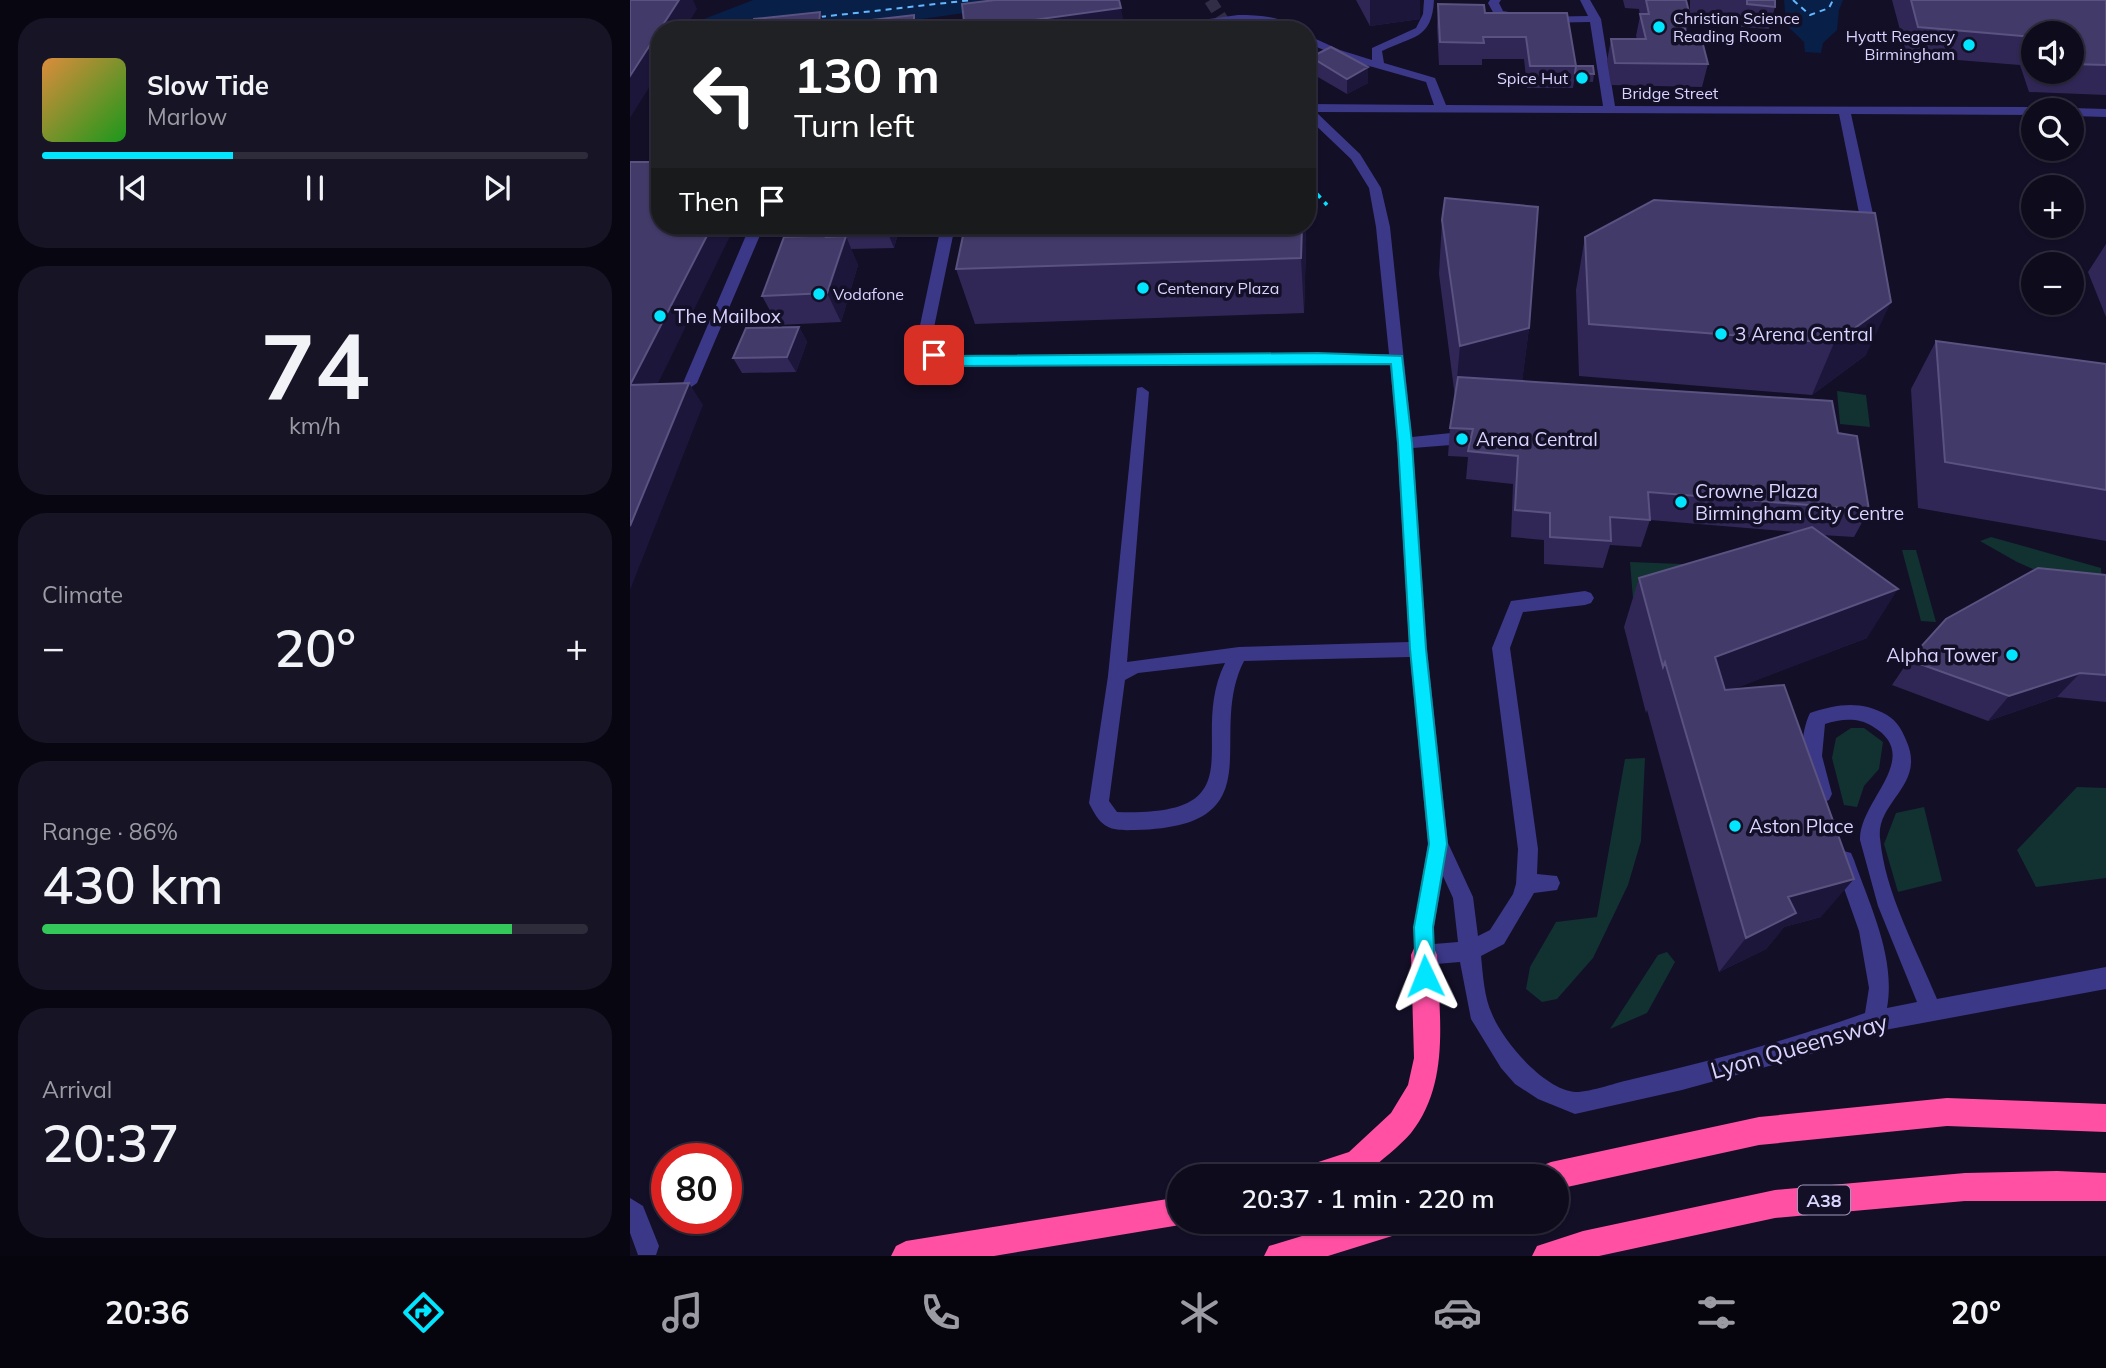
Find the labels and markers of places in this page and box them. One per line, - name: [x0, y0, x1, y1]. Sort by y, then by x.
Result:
- place label: Christian Science Reading Room: [1673, 8, 1800, 46]
- marker: Christian Science Reading Room: [1651, 19, 1667, 35]
- place label: Hyatt Regency Birmingham: [1846, 26, 1956, 64]
- marker: Hyatt Regency Birmingham: [1961, 37, 1977, 53]
- place label: Spice Hut: [1497, 68, 1568, 88]
- marker: Spice Hut: [1574, 70, 1590, 86]
- place label: Centenary Plaza: [1157, 278, 1279, 298]
- marker: Centenary Plaza: [1135, 280, 1151, 296]
- place label: Vodafone: [833, 284, 904, 304]
- marker: Vodafone: [811, 286, 827, 302]
- place label: The Mailbox: [674, 304, 781, 328]
- marker: The Mailbox: [652, 308, 668, 324]
- place label: 3 Arena Central: [1735, 322, 1873, 346]
- pin: [904, 325, 964, 385]
- marker: 3 Arena Central: [1713, 326, 1729, 342]
- place label: Arena Central: [1476, 427, 1598, 451]
- marker: Arena Central: [1454, 431, 1470, 447]
- place label: Crowne Plaza Birmingham City Centre: [1695, 479, 1904, 525]
- marker: Crowne Plaza Birmingham City Centre: [1673, 494, 1689, 510]
- place label: Alpha Tower: [1886, 643, 1998, 667]
- marker: Alpha Tower: [2004, 647, 2020, 663]
- place label: Aston Place: [1749, 814, 1854, 838]
- marker: Aston Place: [1727, 818, 1743, 834]

